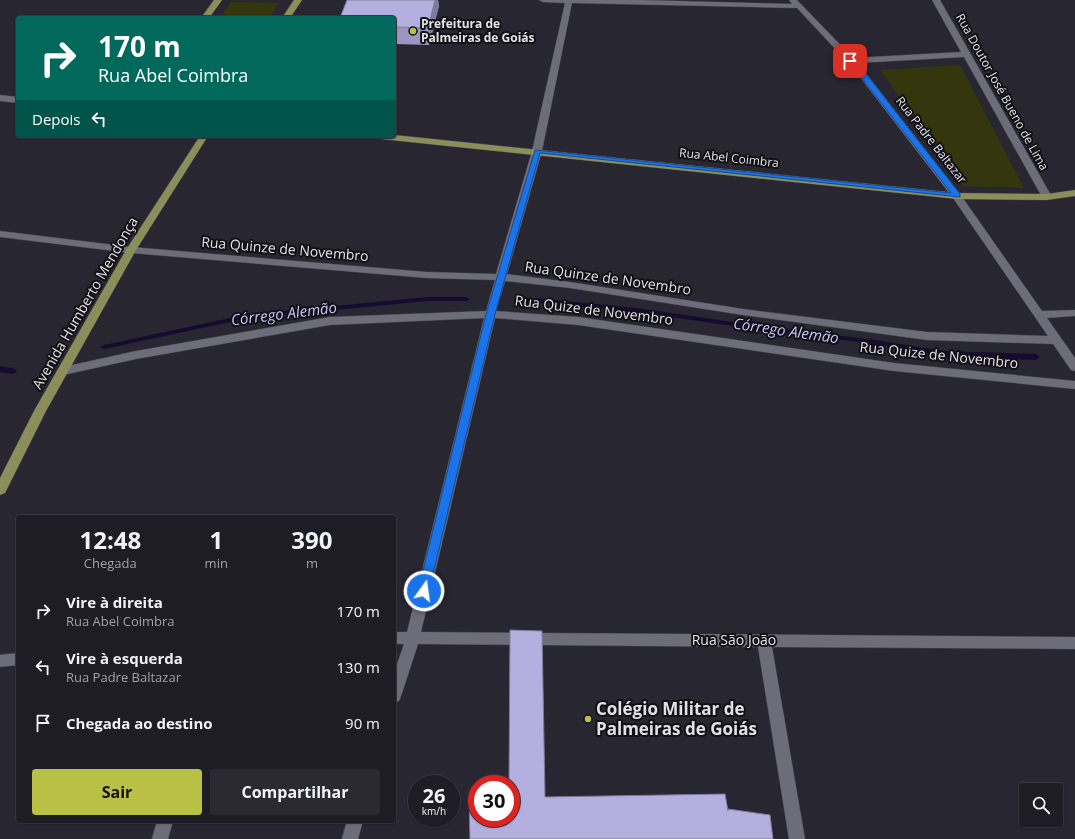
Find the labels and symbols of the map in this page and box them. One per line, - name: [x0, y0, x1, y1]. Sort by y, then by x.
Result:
- street label: Rua Doutor José Bueno de Lima: [952, 10, 1053, 173]
- place label: Prefeitura de Palmeiras de Goiás: [421, 15, 535, 46]
- marker: Prefeitura de Palmeiras de Goiás: [408, 26, 418, 36]
- pin: [833, 44, 867, 78]
- street label: Rua Padre Baltazar: [892, 93, 971, 187]
- street label: Rua Abel Coimbra: [678, 144, 780, 171]
- street label: Avenida Humberto Mendonça: [27, 213, 142, 392]
- street label: Rua Quinze de Novembro: [201, 232, 369, 265]
- street label: Rua Quinze de Novembro: [524, 256, 693, 299]
- street label: Rua Quize de Novembro: [514, 290, 674, 329]
- water label: Córrego Alemão: [230, 297, 338, 329]
- water label: Córrego Alemão: [732, 313, 840, 347]
- street label: Rua Quize de Novembro: [859, 337, 1019, 372]
- position arrow: [403, 570, 445, 612]
- street label: Rua São João: [692, 630, 776, 649]
- place label: Colégio Militar de Palmeiras de Goiás: [596, 697, 757, 740]
- marker: Colégio Militar de Palmeiras de Goiás: [583, 714, 593, 724]
- speed limit sign: 30: [468, 775, 520, 827]

